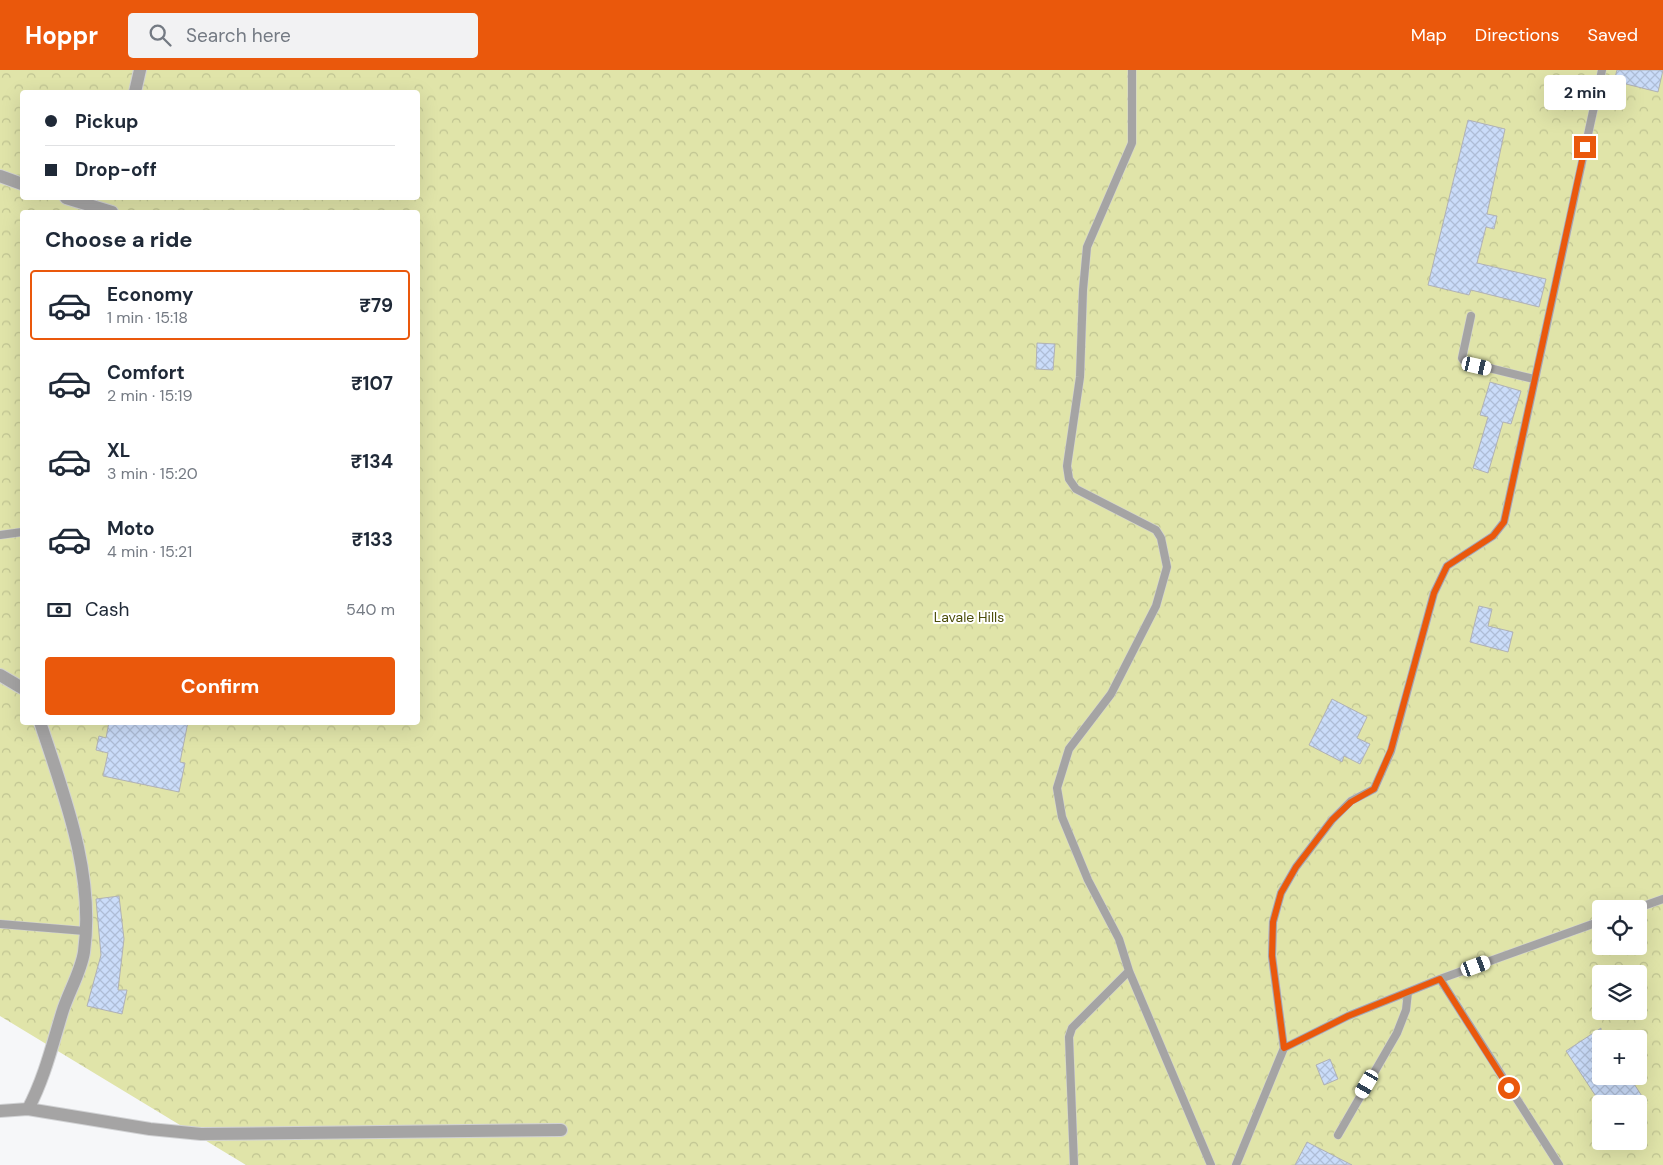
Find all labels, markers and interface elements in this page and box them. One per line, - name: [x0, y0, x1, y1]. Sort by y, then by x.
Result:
- search box: [128, 13, 478, 58]
- text: Hoppr: [25, 20, 98, 51]
- icon: search: [146, 21, 174, 49]
- text: Search here: [186, 23, 291, 48]
- text: Map: [1411, 23, 1447, 47]
- text: Directions: [1475, 23, 1560, 47]
- text: Saved: [1588, 23, 1638, 47]
- callout: 2 min: [1544, 75, 1626, 110]
- text: 2 min: [1564, 82, 1606, 103]
- text: Pickup: [75, 109, 139, 134]
- route end: [1574, 136, 1596, 158]
- text: Drop-off: [75, 157, 157, 182]
- text: Choose a ride: [45, 225, 193, 254]
- text: Economy: [107, 282, 194, 307]
- icon: car: [47, 283, 92, 328]
- text: ₹79: [359, 293, 393, 318]
- text: 1 min · 15:18: [107, 307, 188, 328]
- car: [1460, 355, 1493, 377]
- text: Comfort: [107, 360, 185, 385]
- icon: car: [47, 361, 92, 406]
- text: ₹107: [351, 371, 393, 396]
- text: 2 min · 15:19: [107, 385, 192, 406]
- text: XL: [107, 438, 130, 463]
- icon: car: [47, 439, 92, 484]
- text: ₹134: [351, 449, 393, 474]
- text: 3 min · 15:20: [107, 463, 198, 484]
- text: Moto: [107, 516, 155, 541]
- icon: car: [47, 517, 92, 562]
- text: ₹133: [351, 527, 393, 552]
- text: 4 min · 15:21: [107, 541, 192, 562]
- icon: cash: [45, 596, 73, 624]
- text: Cash: [85, 597, 129, 622]
- text: 540 m: [346, 599, 395, 620]
- park label: Lavale Hills: [934, 608, 1004, 626]
- button: Confirm: [45, 657, 395, 715]
- map controls: [1592, 900, 1647, 1150]
- button: locate: [1592, 900, 1647, 955]
- car: [1459, 954, 1492, 978]
- button: layers: [1592, 965, 1647, 1020]
- button: +: [1592, 1030, 1647, 1085]
- car: [1353, 1067, 1380, 1101]
- route start: [1498, 1077, 1520, 1099]
- button: −: [1592, 1095, 1647, 1150]

